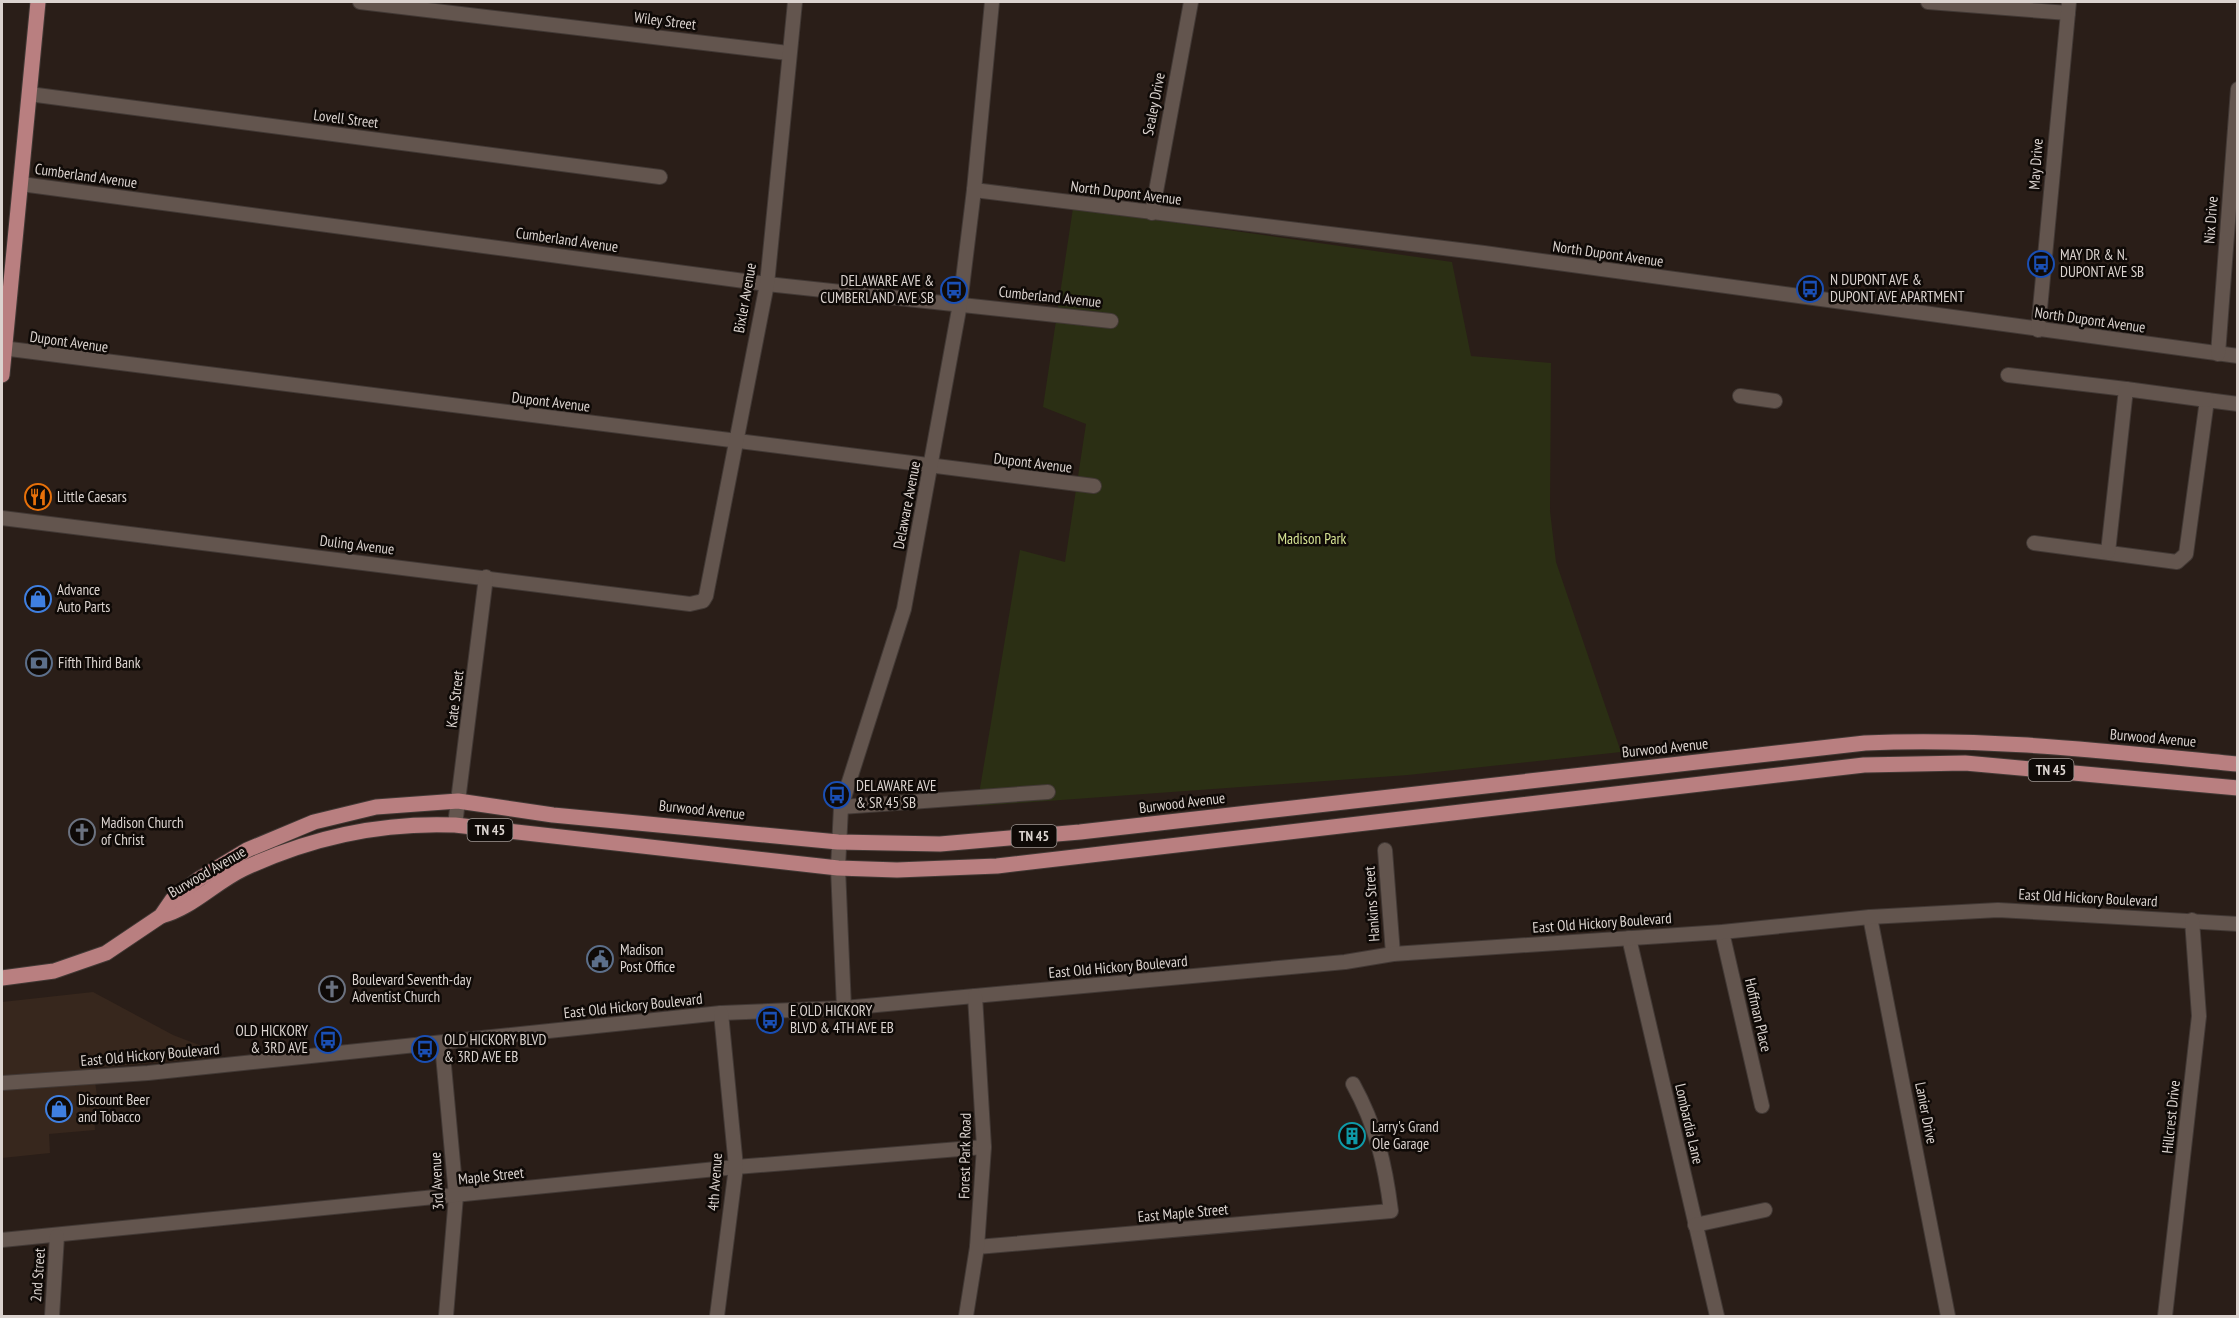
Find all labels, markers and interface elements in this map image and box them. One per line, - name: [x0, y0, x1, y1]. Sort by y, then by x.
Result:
- street label: Wiley Street: [633, 7, 697, 34]
- street label: Sealey Drive: [1138, 71, 1169, 137]
- street label: Lovell Street: [313, 105, 380, 132]
- street label: May Drive: [2024, 138, 2047, 190]
- street label: Cumberland Avenue: [34, 159, 138, 192]
- street label: North Dupont Avenue: [1069, 176, 1183, 209]
- street label: Nix Drive: [2199, 196, 2222, 244]
- street label: Cumberland Avenue: [515, 223, 619, 256]
- street label: North Dupont Avenue: [1551, 236, 1665, 271]
- place label: MAY DR & N. DUPONT AVE SB: [2060, 245, 2144, 281]
- bus stop icon: MAY DR & N. DUPONT AVE SB: [2026, 249, 2056, 279]
- street label: Bixler Avenue: [729, 261, 760, 335]
- place label: N DUPONT AVE & DUPONT AVE APARTMENT: [1830, 270, 1965, 306]
- place label: DELAWARE AVE & CUMBERLAND AVE SB: [820, 271, 934, 307]
- bus stop icon: N DUPONT AVE & DUPONT AVE APARTMENT: [1795, 274, 1825, 304]
- bus stop icon: DELAWARE AVE & CUMBERLAND AVE SB: [939, 275, 969, 305]
- street label: Cumberland Avenue: [998, 282, 1102, 311]
- street label: North Dupont Avenue: [2033, 302, 2147, 337]
- street label: Dupont Avenue: [29, 327, 109, 356]
- street label: Dupont Avenue: [511, 387, 591, 416]
- street label: Dupont Avenue: [993, 448, 1073, 477]
- street label: Delaware Avenue: [889, 459, 924, 551]
- restaurant icon: Little Caesars: [23, 482, 53, 512]
- place label: Little Caesars: [57, 487, 127, 506]
- park label: Madison Park: [1278, 529, 1347, 548]
- street label: Duling Avenue: [319, 531, 395, 558]
- place label: Advance Auto Parts: [57, 580, 110, 616]
- shop icon: Advance Auto Parts: [23, 584, 53, 614]
- bank icon: Fifth Third Bank: [24, 648, 54, 678]
- place label: Fifth Third Bank: [58, 653, 141, 672]
- street label: Kate Street: [442, 669, 467, 729]
- street label: Burwood Avenue: [2109, 724, 2197, 751]
- street label: Burwood Avenue: [1621, 734, 1709, 761]
- road number: TN 45: [2028, 759, 2074, 781]
- place label: DELAWARE AVE & SR 45 SB: [856, 776, 936, 812]
- bus stop icon: DELAWARE AVE & SR 45 SB: [822, 780, 852, 810]
- street label: Burwood Avenue: [1138, 788, 1226, 817]
- street label: Burwood Avenue: [658, 796, 746, 823]
- place label: Madison Church of Christ: [101, 813, 184, 849]
- church icon: Madison Church of Christ: [67, 817, 97, 847]
- road number: TN 45: [468, 819, 512, 841]
- road number: TN 45: [1012, 825, 1056, 847]
- street label: Burwood Avenue: [165, 842, 249, 901]
- street label: Hankins Street: [1359, 866, 1384, 942]
- street label: East Old Hickory Boulevard: [2018, 884, 2158, 911]
- street label: East Old Hickory Boulevard: [1532, 908, 1672, 937]
- place label: Madison Post Office: [620, 940, 675, 976]
- public building icon: Madison Post Office: [585, 944, 615, 974]
- street label: East Old Hickory Boulevard: [1048, 951, 1188, 982]
- place label: Boulevard Seventh-day Adventist Church: [352, 970, 472, 1006]
- church icon: Boulevard Seventh-day Adventist Church: [317, 974, 347, 1004]
- street label: Hoffman Place: [1741, 976, 1776, 1054]
- street label: East Old Hickory Boulevard: [563, 989, 703, 1022]
- place label: E OLD HICKORY BLVD & 4TH AVE EB: [790, 1001, 894, 1037]
- bus stop icon: E OLD HICKORY BLVD & 4TH AVE EB: [755, 1005, 785, 1035]
- place label: OLD HICKORY & 3RD AVE: [235, 1021, 308, 1057]
- bus stop icon: OLD HICKORY & 3RD AVE: [313, 1025, 343, 1055]
- place label: OLD HICKORY BLVD & 3RD AVE EB: [444, 1030, 546, 1066]
- bus stop icon: OLD HICKORY BLVD & 3RD AVE EB: [410, 1034, 440, 1064]
- street label: East Old Hickory Boulevard: [80, 1039, 220, 1070]
- street label: Hillcrest Drive: [2157, 1079, 2184, 1155]
- street label: Lanier Drive: [1911, 1080, 1942, 1145]
- street label: Lombardia Lane: [1671, 1082, 1708, 1166]
- place label: Discount Beer and Tobacco: [78, 1090, 151, 1126]
- shop icon: Discount Beer and Tobacco: [44, 1094, 74, 1124]
- street label: Forest Park Road: [954, 1113, 975, 1199]
- place label: Larry's Grand Ole Garage: [1372, 1117, 1439, 1153]
- building icon: Larry's Grand Ole Garage: [1337, 1121, 1367, 1151]
- street label: 3rd Avenue: [425, 1152, 448, 1211]
- street label: 4th Avenue: [703, 1152, 726, 1212]
- street label: Maple Street: [457, 1163, 525, 1188]
- street label: East Maple Street: [1137, 1199, 1229, 1226]
- street label: 2nd Street: [26, 1247, 49, 1303]

